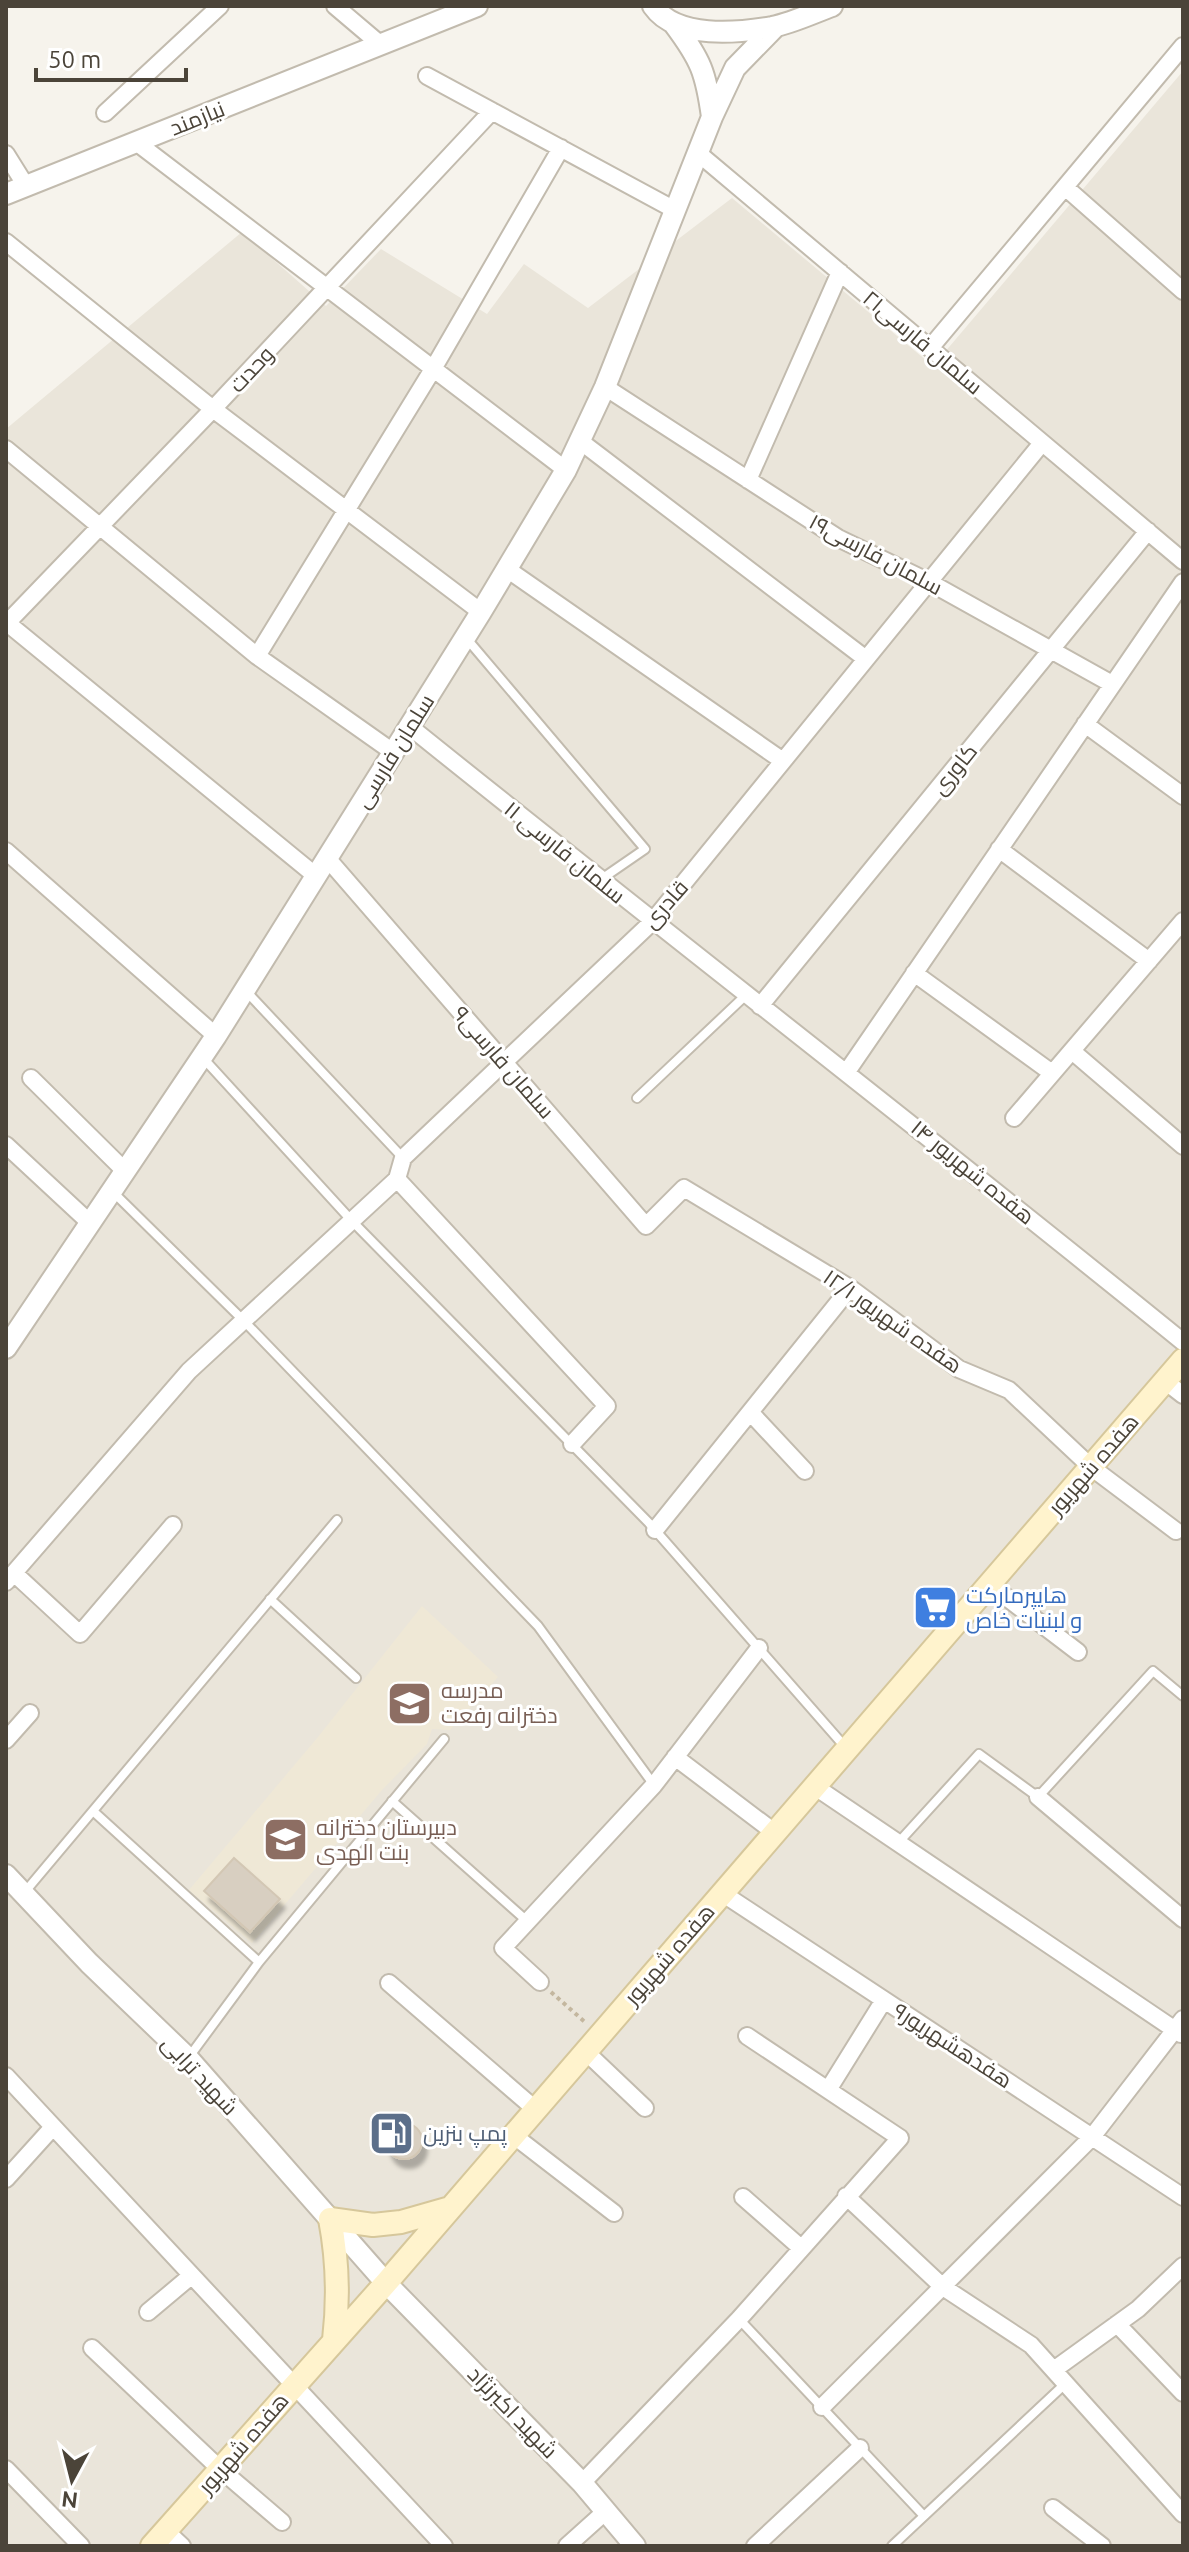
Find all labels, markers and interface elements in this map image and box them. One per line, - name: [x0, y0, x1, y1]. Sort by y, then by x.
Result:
- scale bar: [36, 32, 186, 82]
- text: 50 m: [48, 46, 101, 73]
- street label: نیازمند: [166, 95, 228, 141]
- street label: سلمان فارسی۲۱: [857, 285, 988, 400]
- street label: وحدت: [223, 341, 279, 397]
- street label: سلمان فارسی۱۹: [804, 508, 947, 601]
- street label: سلمان فارسی: [349, 689, 440, 813]
- street label: کاوری: [926, 738, 982, 800]
- street label: سلمان فارسی ۱۱: [499, 795, 631, 909]
- street label: قادری: [637, 874, 693, 934]
- street label: سلمان فارسی۹: [447, 1000, 560, 1124]
- street label: هفده شهریور ۱۴: [905, 1114, 1040, 1231]
- street label: هفده شهریور ۱۲/۱: [818, 1264, 967, 1379]
- street label: هفده شهریور: [1041, 1408, 1145, 1522]
- place label: هایپرمارکت و لبنیات خاص: [966, 1582, 1082, 1634]
- supermarket icon: هایپرمارکت و لبنیات خاص: [911, 1584, 959, 1632]
- place label: مدرسه دخترانه رفعت: [441, 1677, 558, 1728]
- school or university icon: مدرسه دخترانه رفعت: [386, 1679, 434, 1727]
- place label: دبیرستان دخترانه بنت الهدی: [316, 1814, 457, 1866]
- school or university icon: دبیرستان دخترانه بنت الهدی: [261, 1816, 309, 1864]
- street label: هفده شهریور: [617, 1898, 721, 2012]
- street label: هفدهشهریور۹: [888, 1997, 1017, 2094]
- street label: شهید ترابی: [156, 2030, 244, 2121]
- fuel station icon: پمپ بنزین: [368, 2109, 416, 2157]
- place label: پمپ بنزین: [423, 2120, 507, 2148]
- street label: شهید اکبرنژاد: [462, 2361, 563, 2464]
- street label: هفده شهریور: [191, 2387, 295, 2501]
- north arrow: [32, 2440, 112, 2520]
- text: N: [60, 2487, 79, 2514]

